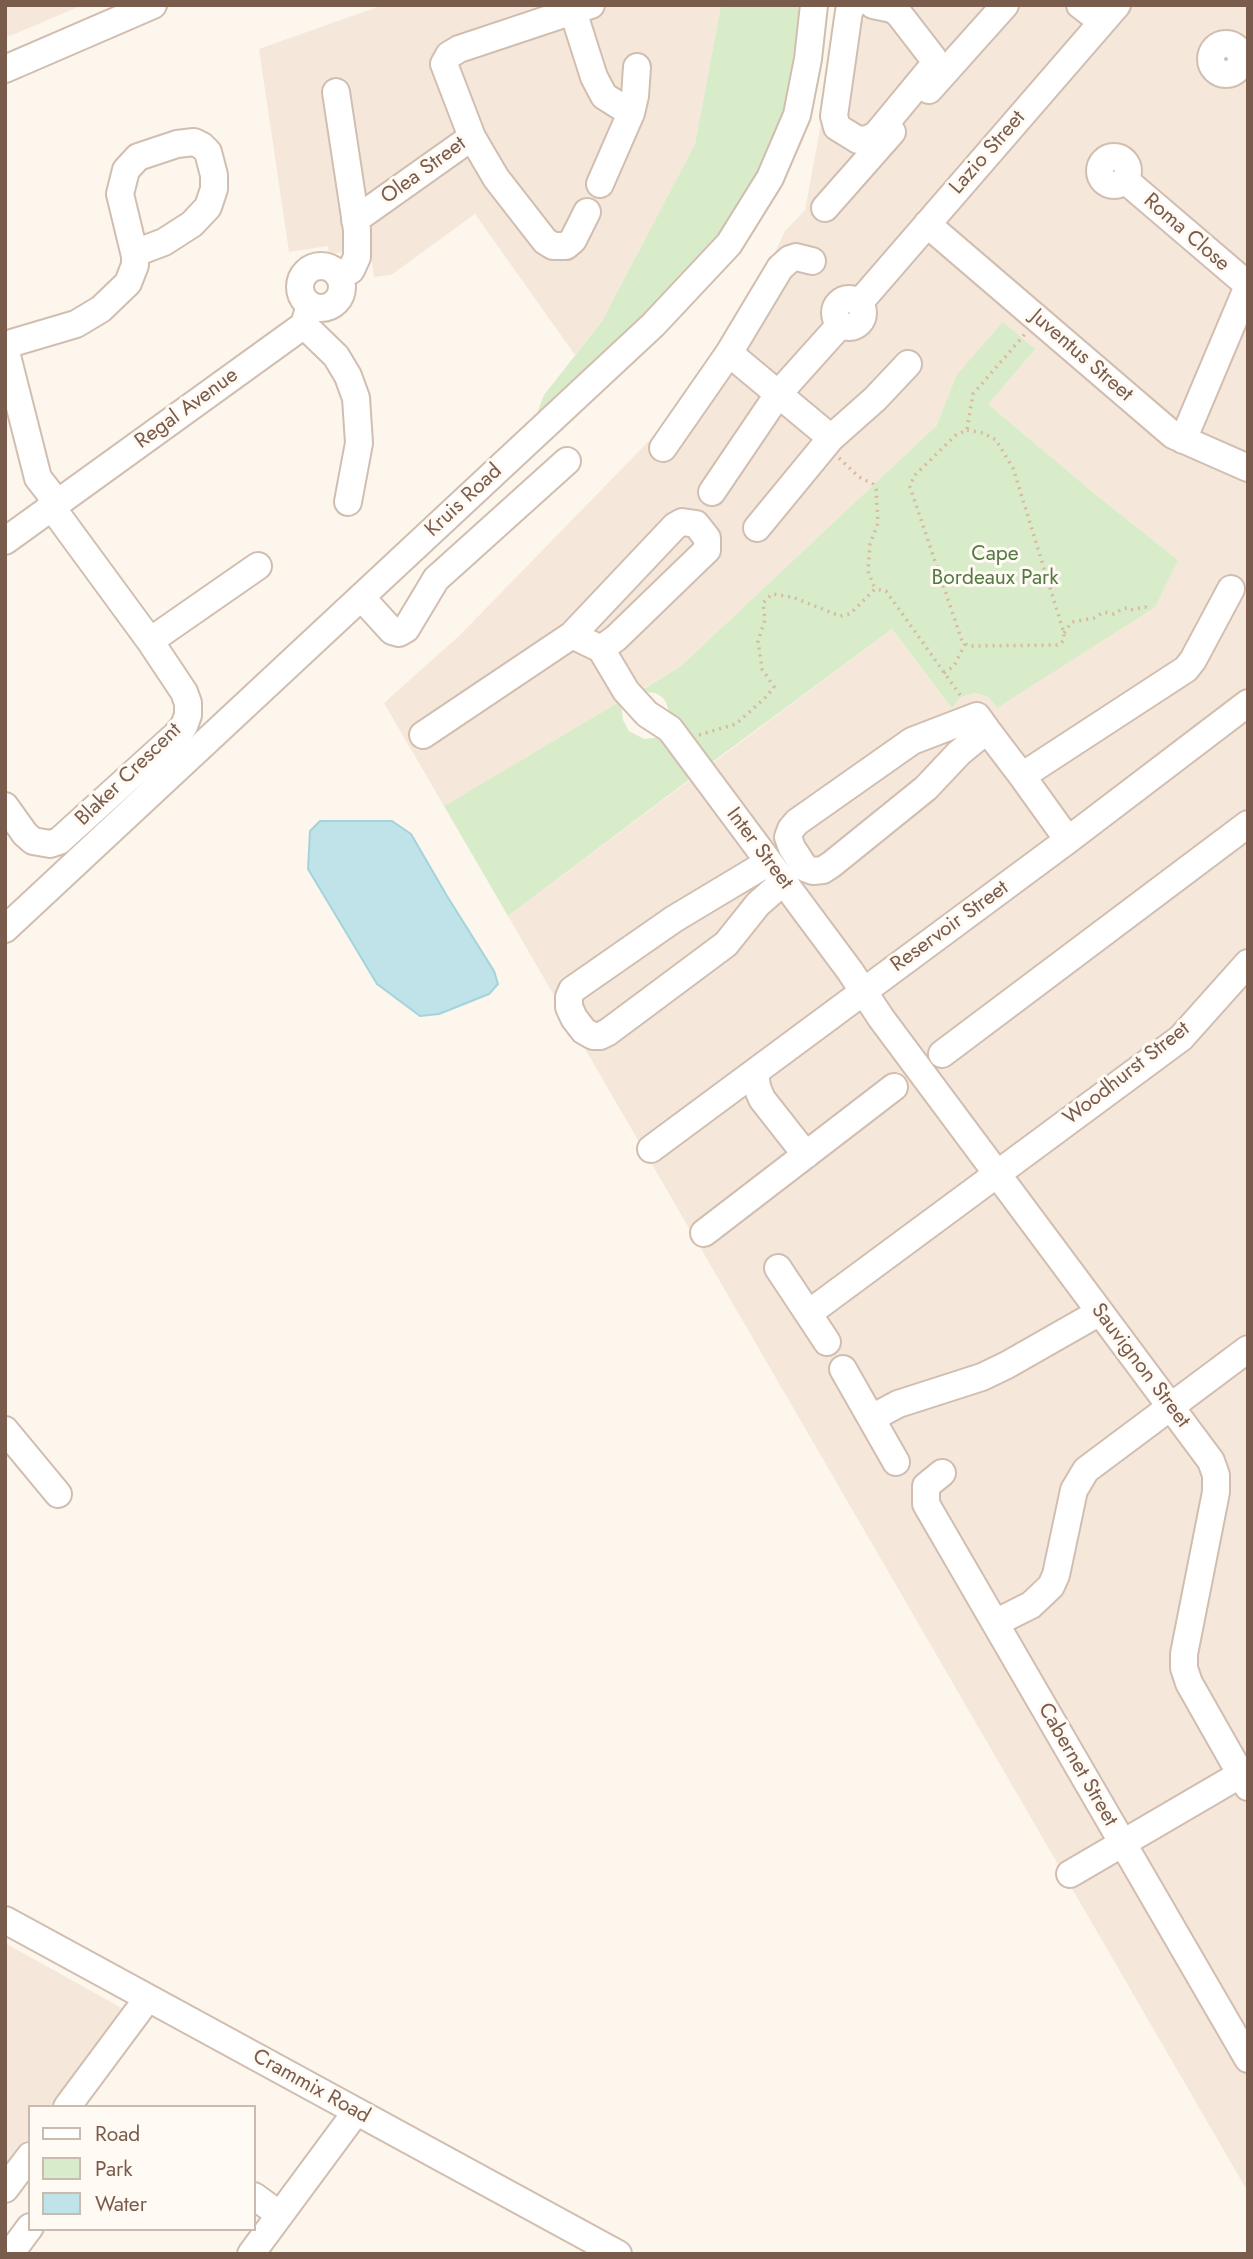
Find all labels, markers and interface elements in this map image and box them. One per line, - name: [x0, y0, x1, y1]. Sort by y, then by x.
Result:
- street label: Lazio Street: [945, 106, 1031, 200]
- street label: Olea Street: [377, 132, 471, 210]
- street label: Roma Close: [1138, 189, 1234, 277]
- street label: Juventus Street: [1025, 305, 1137, 407]
- street label: Regal Avenue: [131, 363, 243, 455]
- street label: Kruis Road: [420, 459, 508, 543]
- park label: Cape Bordeaux Park: [932, 542, 1058, 592]
- street label: Blaker Crescent: [71, 718, 187, 832]
- street label: Inter Street: [720, 803, 798, 895]
- street label: Reservoir Street: [886, 876, 1014, 978]
- street label: Woodhurst Street: [1059, 1017, 1195, 1131]
- street label: Sauvignon Street: [1085, 1299, 1195, 1433]
- street label: Cabernet Street: [1032, 1699, 1122, 1831]
- street label: Crammix Road: [248, 2044, 374, 2130]
- legend: [28, 2105, 256, 2231]
- text: Road: [95, 2119, 140, 2149]
- text: Park: [95, 2154, 132, 2184]
- text: Water: [95, 2189, 147, 2219]

